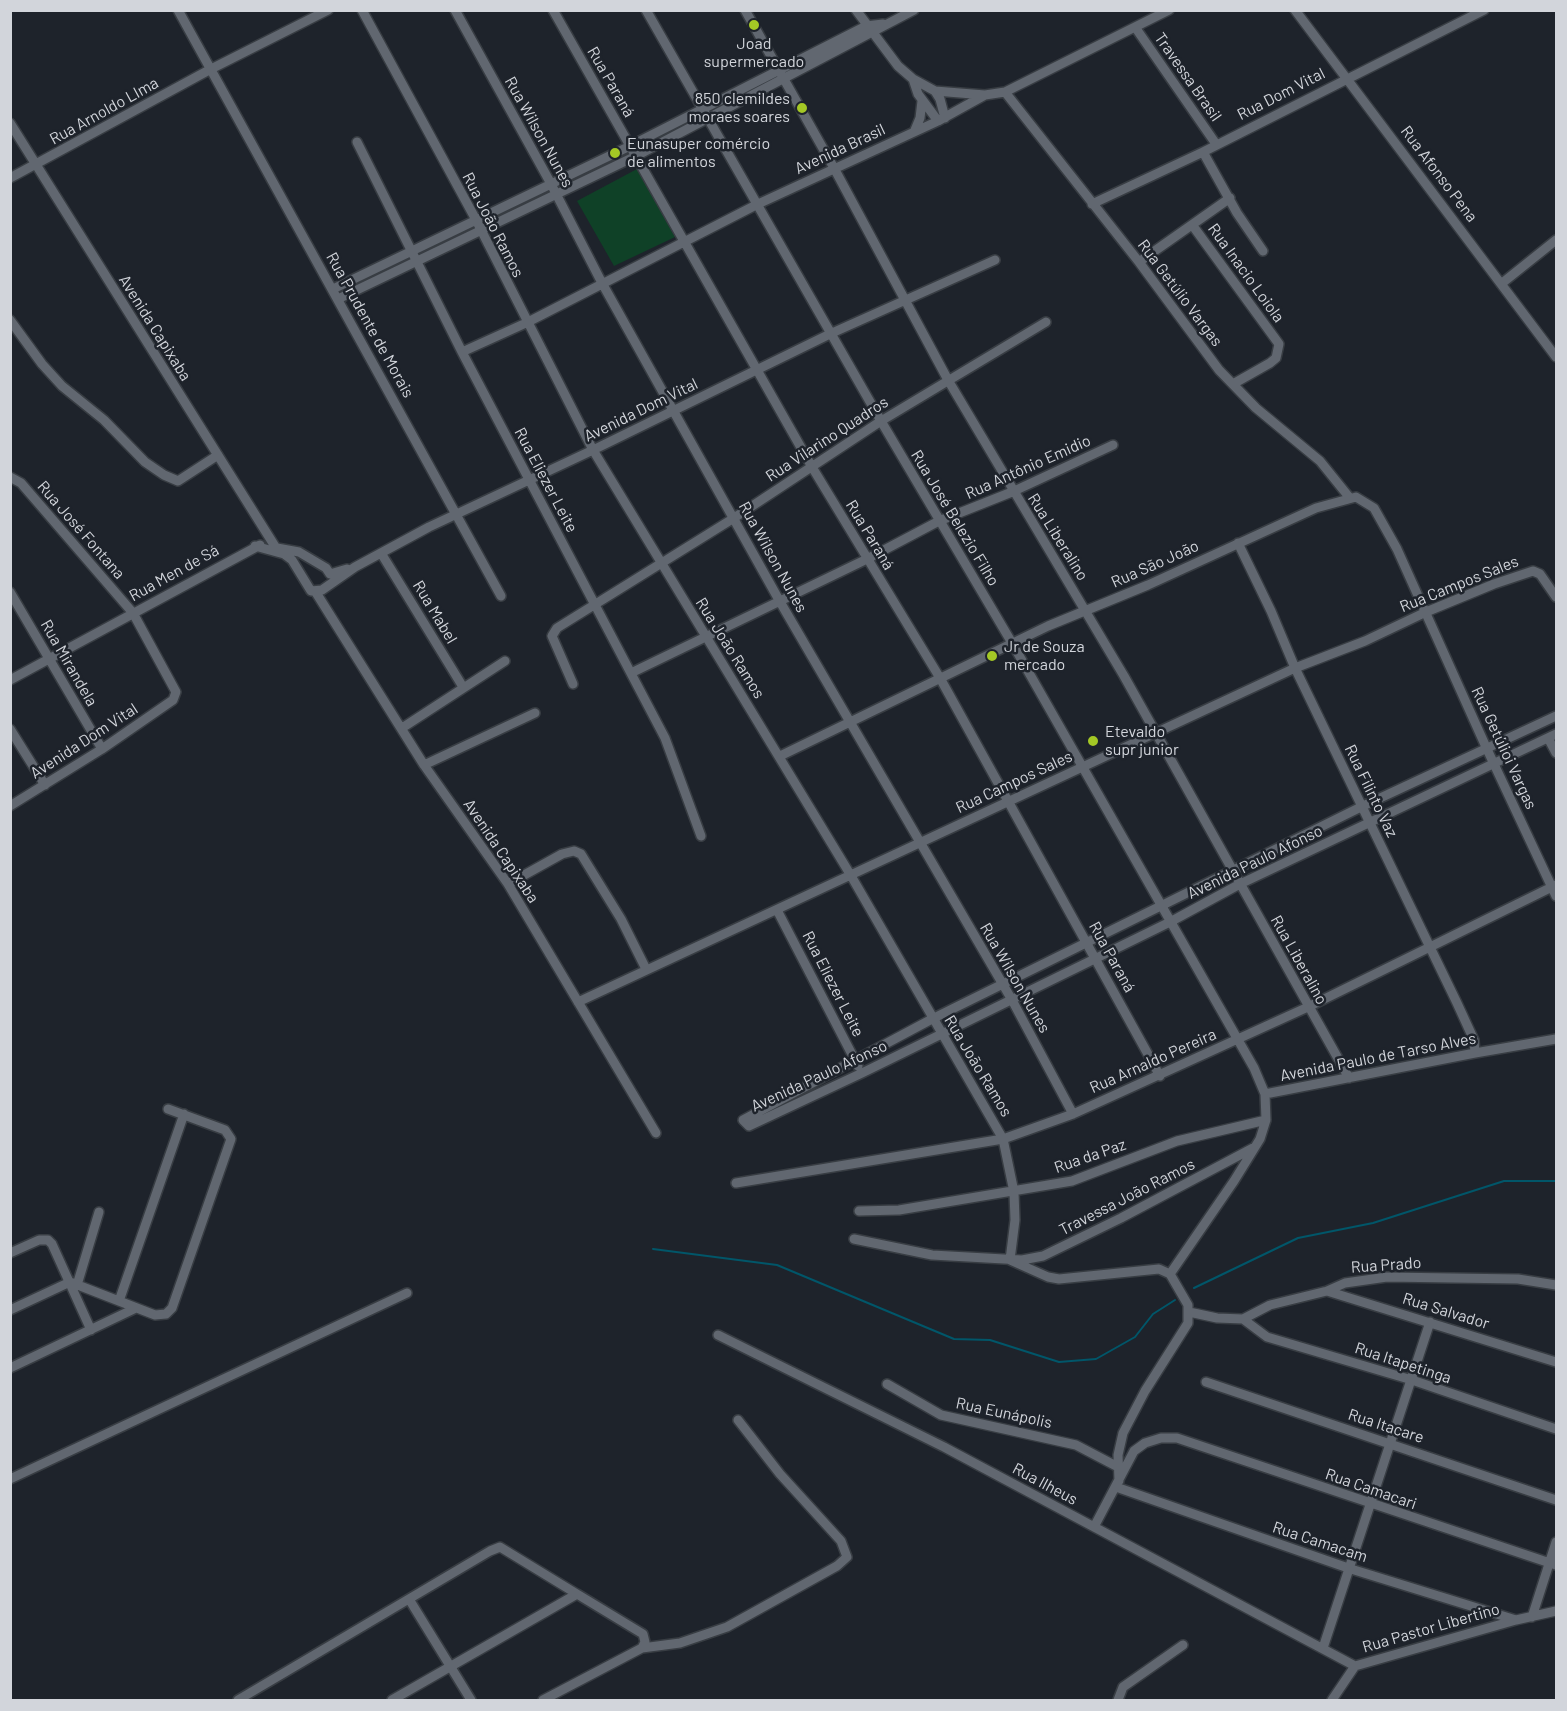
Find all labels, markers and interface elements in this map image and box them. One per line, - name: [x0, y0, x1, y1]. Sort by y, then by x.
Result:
- marker: Joad supermercado: [747, 18, 761, 32]
- street label: Travessa Brasil: [1150, 29, 1226, 125]
- place label: Joad supermercado: [704, 34, 804, 72]
- street label: Rua Paraná: [583, 43, 639, 121]
- street label: Rua Dom Vital: [1234, 64, 1328, 124]
- street label: Rua Arnoldo LIma: [46, 73, 162, 149]
- street label: Rua Wilson Nunes: [501, 73, 577, 191]
- place label: 850 clemildes moraes soares: [688, 89, 790, 127]
- marker: 850 clemildes moraes soares: [795, 101, 809, 115]
- street label: Avenida Brasil: [792, 120, 888, 178]
- street label: Rua Afonso Pena: [1397, 122, 1481, 226]
- place label: Eunasuper comércio de alimentos: [627, 134, 770, 172]
- marker: Eunasuper comércio de alimentos: [608, 146, 622, 160]
- street label: Rua João Ramos: [458, 169, 528, 281]
- street label: Rua Inacio Loiola: [1204, 220, 1288, 326]
- street label: Rua Getúlio Vargas: [1134, 236, 1226, 350]
- street label: Rua Prudente de Morais: [322, 249, 418, 401]
- street label: Avenida Capixaba: [115, 271, 195, 385]
- street label: Avenida Dom Vital: [581, 374, 701, 446]
- street label: Rua Vilarino Quadros: [762, 392, 892, 486]
- street label: Rua Eliezer Leite: [510, 424, 582, 536]
- street label: Rua Antônio Emidio: [962, 431, 1094, 503]
- street label: Rua José Belezio Filho: [907, 447, 1003, 589]
- street label: Rua José Fontana: [33, 477, 129, 583]
- street label: Rua Liberalino: [1024, 490, 1092, 584]
- street label: Rua Paraná: [842, 497, 898, 573]
- street label: Rua Wilson Nunes: [735, 498, 811, 616]
- street label: Rua São João: [1108, 536, 1202, 592]
- street label: Rua Men de Sá: [126, 540, 222, 606]
- street label: Rua Campos Sales: [1397, 551, 1521, 617]
- street label: Rua Mabel: [409, 577, 461, 647]
- street label: Rua João Ramos: [691, 594, 769, 702]
- street label: Rua Mirandela: [36, 616, 102, 710]
- place label: Jr de Souza mercado: [1004, 637, 1085, 675]
- marker: Jr de Souza mercado: [985, 649, 999, 663]
- street label: Rua Getúlioi Vargas: [1467, 684, 1541, 812]
- street label: Avenida Dom Vital: [27, 699, 141, 783]
- place label: Etevaldo supr junior: [1105, 722, 1179, 760]
- marker: Etevaldo supr junior: [1086, 734, 1100, 748]
- street label: Rua Filinto Vaz: [1340, 742, 1402, 840]
- street label: Rua Campos Sales: [953, 747, 1075, 817]
- street label: Avenida Capixaba: [459, 795, 543, 907]
- street label: Avenida Paulo Afonso: [1184, 821, 1326, 903]
- street label: Rua Liberalino: [1267, 912, 1331, 1008]
- street label: Rua Paraná: [1085, 918, 1139, 996]
- street label: Rua Wilson Nunes: [976, 920, 1054, 1036]
- street label: Rua Eliezer Leite: [798, 928, 868, 1040]
- street label: Rua João Ramos: [940, 1012, 1016, 1120]
- street label: Rua Arnaldo Pereira: [1087, 1024, 1219, 1098]
- street label: Avenida Paulo de Tarso Alves: [1278, 1029, 1478, 1085]
- street label: Avenida Paulo Afonso: [748, 1036, 890, 1116]
- street label: Rua da Paz: [1052, 1135, 1128, 1177]
- street label: Travessa João Ramos: [1056, 1154, 1198, 1240]
- street label: Rua Prado: [1350, 1253, 1422, 1277]
- street label: Rua Salvador: [1400, 1289, 1492, 1333]
- street label: Rua Itapetinga: [1352, 1338, 1454, 1388]
- street label: Rua Eunápolis: [954, 1393, 1054, 1433]
- street label: Rua Itacare: [1346, 1405, 1426, 1447]
- street label: Rua Ilheus: [1009, 1459, 1081, 1509]
- street label: Rua Camacari: [1323, 1464, 1419, 1514]
- street label: Rua Camacam: [1270, 1518, 1370, 1566]
- street label: Rua Pastor Libertino: [1360, 1599, 1502, 1657]

